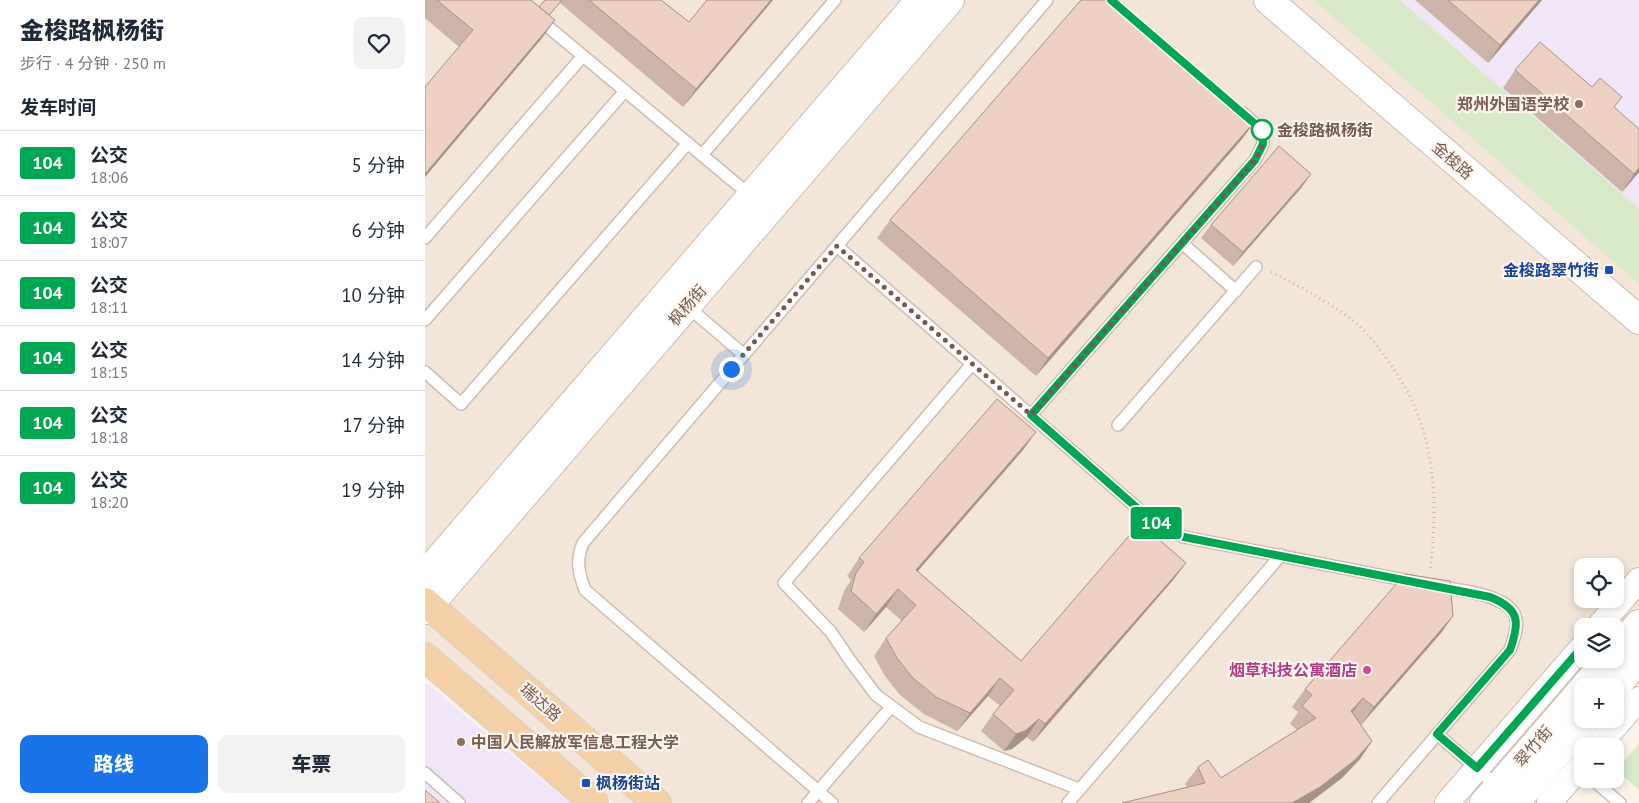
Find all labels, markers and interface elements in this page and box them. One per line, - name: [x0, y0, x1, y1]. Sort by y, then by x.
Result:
- text: 金梭路枫杨街: [20, 15, 164, 46]
- button: heart: [353, 17, 405, 69]
- text: 步行 · 4 分钟 · 250 m: [20, 53, 166, 73]
- place label: 郑州外国语学校: [1457, 94, 1570, 114]
- text: 发车时间: [20, 95, 96, 119]
- marker: 郑州外国语学校: [1573, 98, 1585, 110]
- marker: 金梭路枫杨街: [1251, 119, 1273, 141]
- place label: 金梭路枫杨街: [1277, 120, 1373, 140]
- street label: 金梭路: [1428, 137, 1478, 183]
- text: 公交: [90, 143, 128, 167]
- text: 104: [32, 151, 63, 174]
- text: 5 分钟: [352, 153, 405, 177]
- text: 18:06: [90, 167, 128, 187]
- text: 公交: [90, 208, 128, 232]
- text: 104: [32, 216, 63, 239]
- text: 6 分钟: [352, 218, 405, 242]
- text: 18:07: [90, 232, 128, 252]
- place label: 金梭路翠竹街: [1503, 260, 1599, 280]
- marker: 金梭路翠竹街: [1603, 264, 1615, 276]
- text: 公交: [90, 273, 128, 297]
- street label: 枫杨街: [664, 280, 710, 330]
- text: 104: [32, 281, 63, 304]
- text: 10 分钟: [341, 283, 405, 307]
- text: 18:11: [90, 297, 128, 317]
- text: 公交: [90, 338, 128, 362]
- text: 104: [32, 346, 63, 369]
- text: 14 分钟: [341, 348, 405, 372]
- your location: [719, 357, 744, 382]
- text: 18:15: [90, 362, 128, 382]
- text: 公交: [90, 403, 128, 427]
- text: 104: [32, 411, 63, 434]
- text: 17 分钟: [342, 413, 405, 437]
- text: 18:18: [90, 427, 128, 447]
- text: 公交: [90, 468, 128, 492]
- text: 104: [32, 476, 63, 499]
- text: 19 分钟: [341, 478, 405, 502]
- text: 18:20: [90, 492, 128, 512]
- line badge: 104: [1127, 507, 1185, 539]
- text: 104: [1141, 511, 1171, 534]
- map controls: [1574, 558, 1624, 788]
- button: locate: [1574, 558, 1624, 608]
- button: layers: [1574, 618, 1624, 668]
- place label: 烟草科技公寓酒店: [1229, 660, 1357, 680]
- marker: 烟草科技公寓酒店: [1361, 664, 1373, 676]
- button: +: [1574, 678, 1624, 728]
- street label: 瑞达路: [516, 679, 566, 725]
- street label: 翠竹街: [1510, 721, 1556, 771]
- place label: 中国人民解放军信息工程大学: [471, 732, 679, 752]
- button: 路线: [20, 735, 208, 793]
- button: 车票: [218, 735, 405, 793]
- marker: 中国人民解放军信息工程大学: [455, 736, 467, 748]
- button: −: [1574, 738, 1624, 788]
- place label: 枫杨街站: [596, 773, 660, 793]
- marker: 枫杨街站: [580, 777, 592, 789]

